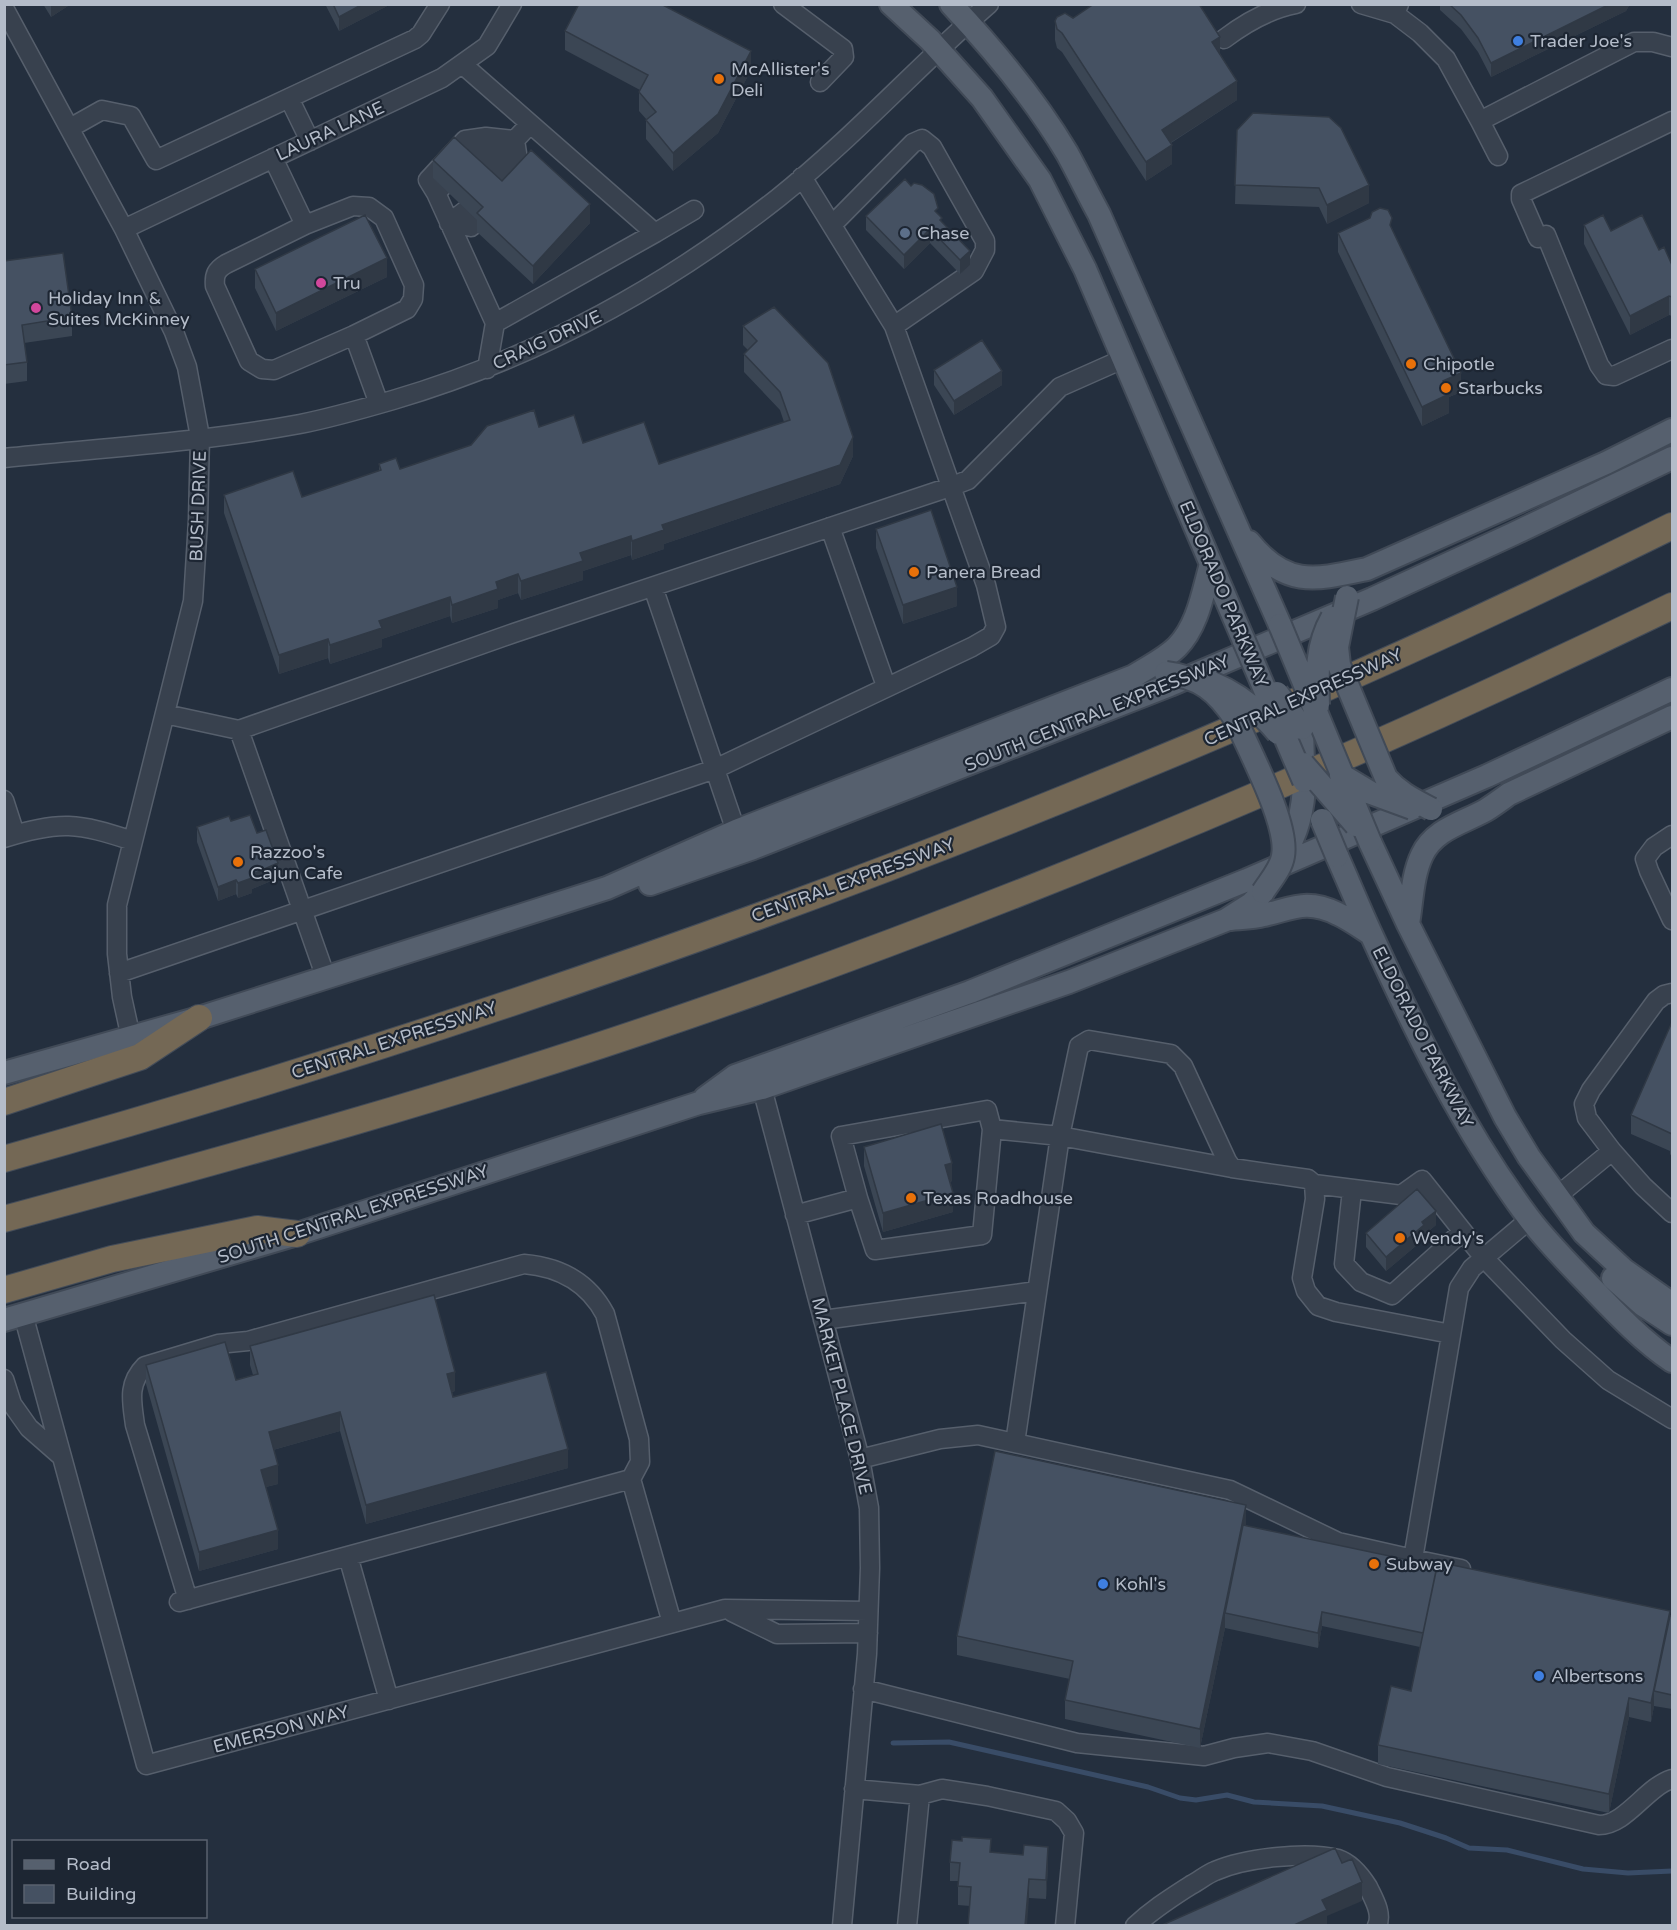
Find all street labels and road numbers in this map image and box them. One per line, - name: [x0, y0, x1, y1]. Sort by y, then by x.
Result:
- street label: LAURA LANE: [272, 96, 388, 166]
- street label: CRAIG DRIVE: [489, 305, 605, 375]
- street label: BUSH DRIVE: [185, 450, 211, 562]
- street label: ELDORADO PARKWAY: [1175, 497, 1274, 691]
- street label: CENTRAL EXPRESSWAY: [1200, 643, 1406, 751]
- street label: SOUTH CENTRAL EXPRESSWAY: [961, 650, 1233, 776]
- street label: CENTRAL EXPRESSWAY: [748, 833, 958, 927]
- street label: ELDORADO PARKWAY: [1368, 943, 1479, 1132]
- street label: CENTRAL EXPRESSWAY: [288, 996, 500, 1084]
- street label: SOUTH CENTRAL EXPRESSWAY: [215, 1160, 492, 1268]
- street label: MARKET PLACE DRIVE: [807, 1295, 877, 1497]
- street label: EMERSON WAY: [211, 1700, 352, 1758]

